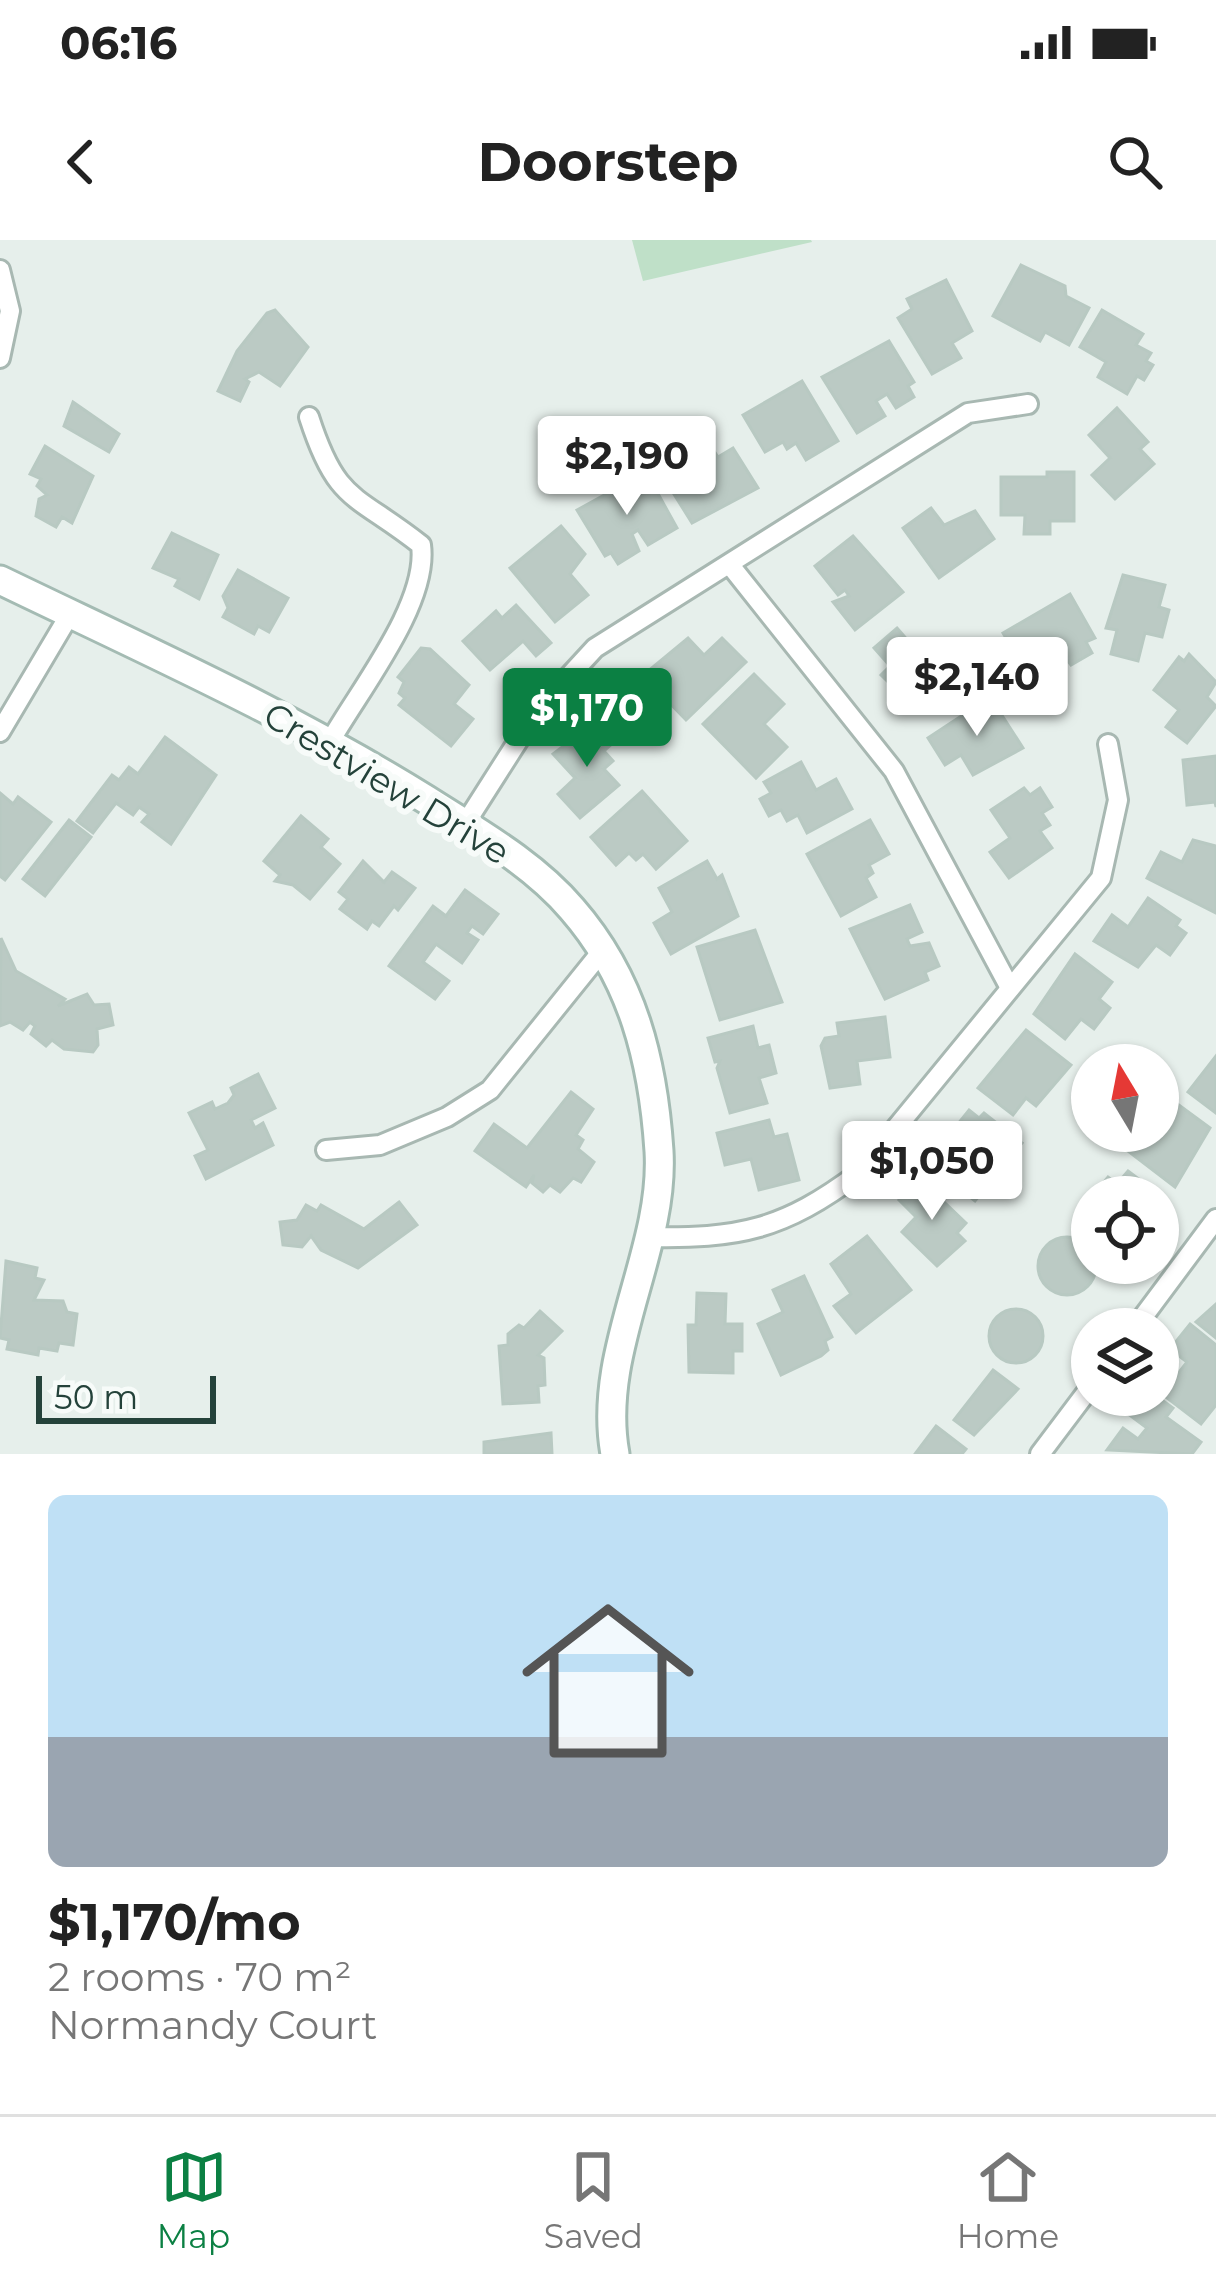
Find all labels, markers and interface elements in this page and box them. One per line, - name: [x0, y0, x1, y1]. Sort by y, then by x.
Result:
- text: 06:16: [60, 15, 177, 70]
- icon: back: [48, 129, 114, 195]
- text: Doorstep: [477, 129, 739, 195]
- icon: search: [1102, 129, 1168, 195]
- pin: $2,190: [529, 416, 725, 518]
- text: $2,190: [565, 431, 689, 479]
- pin: $2,140: [879, 637, 1075, 739]
- text: $2,140: [914, 652, 1040, 700]
- pin: $1,170: [489, 668, 685, 770]
- text: $1,170: [530, 683, 644, 731]
- street label: Crestview Drive: [256, 692, 518, 874]
- north arrow: [1071, 1044, 1179, 1152]
- map controls: [1071, 1044, 1179, 1416]
- pin: $1,050: [834, 1121, 1030, 1223]
- text: $1,050: [869, 1136, 995, 1184]
- button: locate: [1071, 1176, 1179, 1284]
- button: layers: [1071, 1308, 1179, 1416]
- scale bar: [36, 1370, 216, 1423]
- text: 50 m: [54, 1377, 138, 1417]
- icon: home: [500, 1573, 716, 1789]
- text: $1,170/mo: [48, 1891, 301, 1953]
- text: 2 rooms · 70 m²: [48, 1953, 351, 2001]
- text: Normandy Court: [48, 2001, 377, 2049]
- tab: Map: [157, 2144, 230, 2256]
- tab: Saved: [544, 2144, 643, 2256]
- tab: Home: [957, 2144, 1059, 2256]

